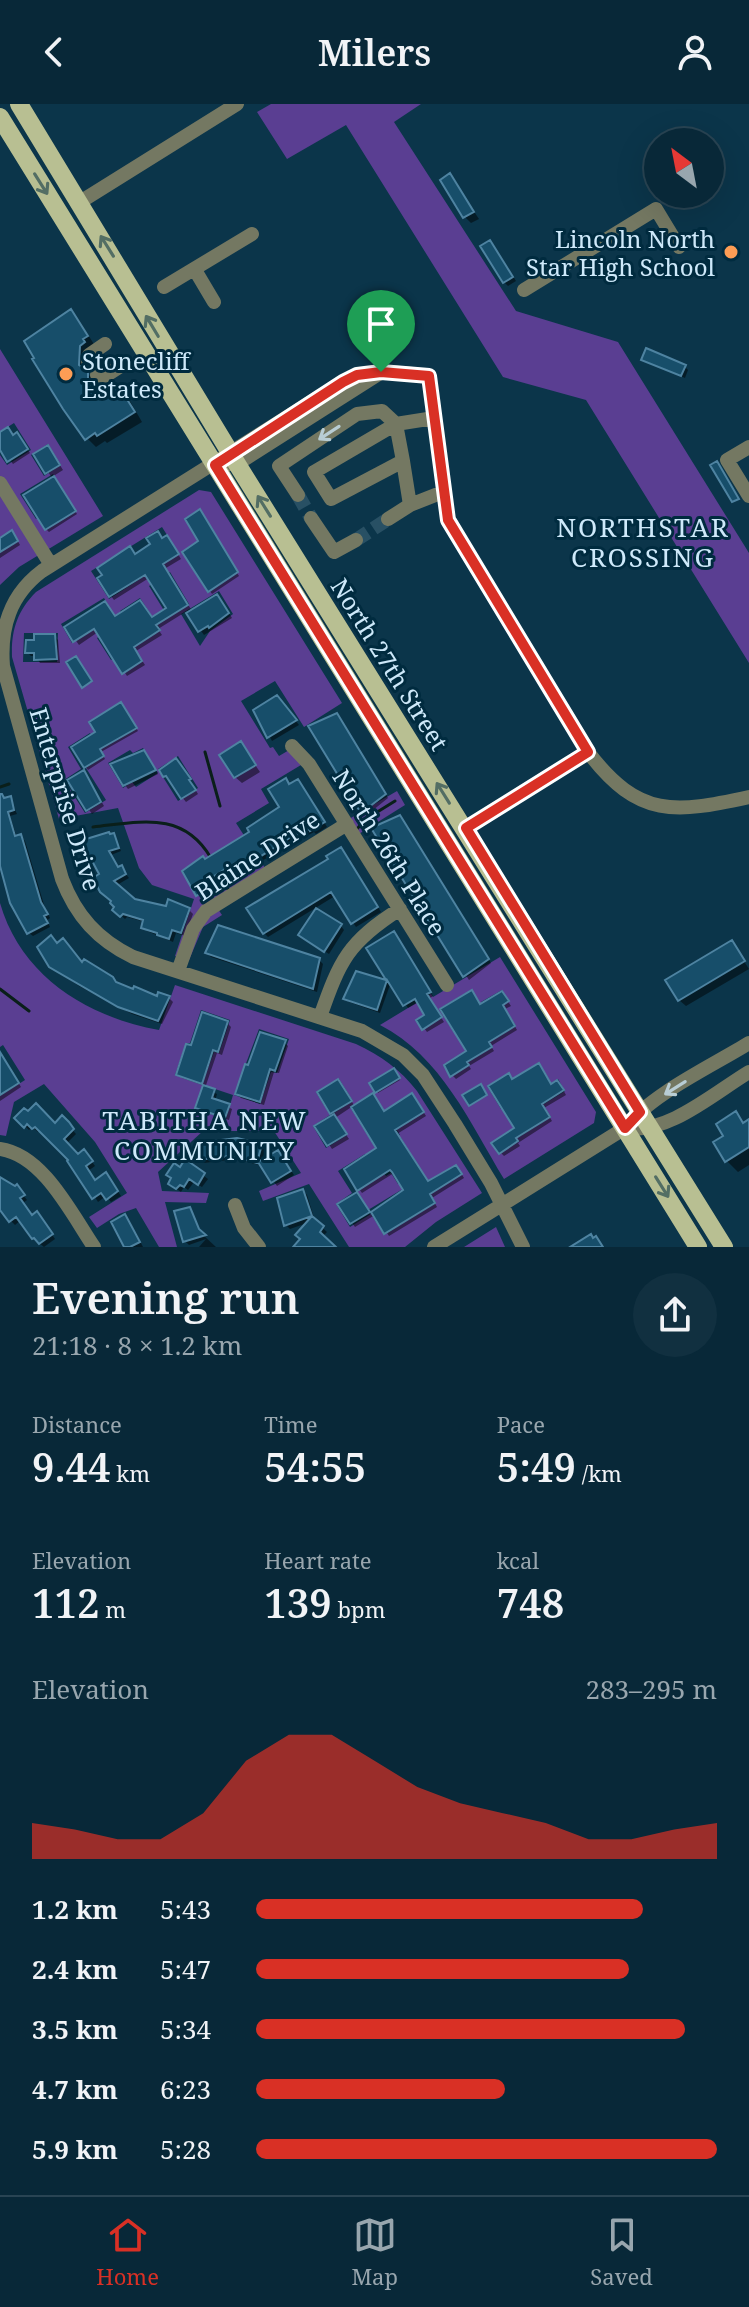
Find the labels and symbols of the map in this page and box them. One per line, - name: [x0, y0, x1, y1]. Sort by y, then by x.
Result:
- north arrow: [644, 128, 724, 208]
- one-way arrow: [33, 172, 49, 195]
- place label: Lincoln North Star High School: [526, 222, 716, 283]
- one-way arrow: [99, 235, 115, 258]
- marker: Lincoln North Star High School: [722, 243, 740, 261]
- pin: [347, 290, 415, 372]
- one-way arrow: [144, 315, 160, 338]
- place label: Stonecliff Estates: [82, 344, 192, 405]
- marker: Stonecliff Estates: [57, 365, 75, 383]
- one-way arrow: [319, 425, 341, 441]
- one-way arrow: [255, 495, 271, 518]
- district label: NORTHSTAR CROSSING: [556, 509, 730, 575]
- street label: North 27th Street: [324, 572, 456, 756]
- street label: Enterprise Drive: [22, 703, 110, 895]
- street label: North 26th Place: [326, 763, 454, 941]
- one-way arrow: [435, 782, 452, 804]
- street label: Blaine Drive: [188, 802, 326, 908]
- one-way arrow: [664, 1081, 687, 1097]
- district label: TABITHA NEW COMMUNITY: [102, 1102, 308, 1168]
- one-way arrow: [654, 1175, 670, 1198]

